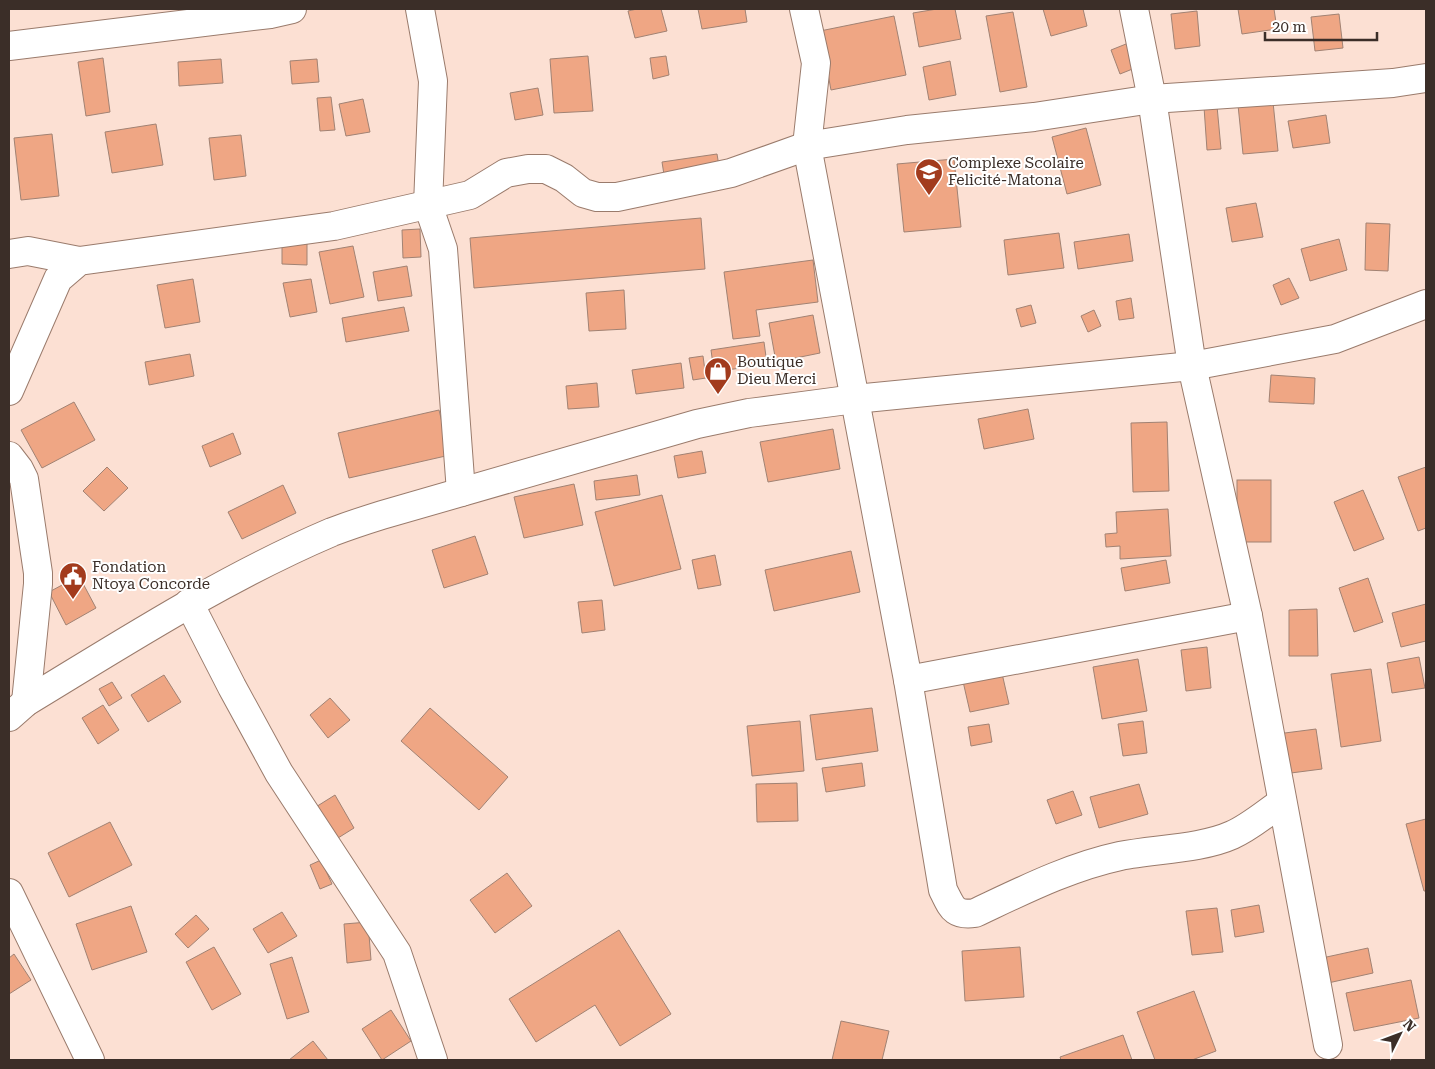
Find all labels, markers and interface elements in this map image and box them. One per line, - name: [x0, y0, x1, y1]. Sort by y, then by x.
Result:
- scale bar: [1265, 10, 1378, 42]
- text: 20 m: [1272, 18, 1307, 36]
- place label: Complexe Scolaire Felicité-Matona: [948, 154, 1084, 189]
- school or university icon: Complexe Scolaire Felicité-Matona: [914, 157, 944, 196]
- place label: Boutique Dieu Merci: [737, 353, 817, 388]
- shop icon: Boutique Dieu Merci: [703, 356, 733, 395]
- place label: Fondation Ntoya Concorde: [92, 558, 210, 593]
- public building icon: Fondation Ntoya Concorde: [58, 561, 88, 600]
- north arrow: [1375, 1009, 1425, 1059]
- text: N: [1400, 1016, 1419, 1035]

